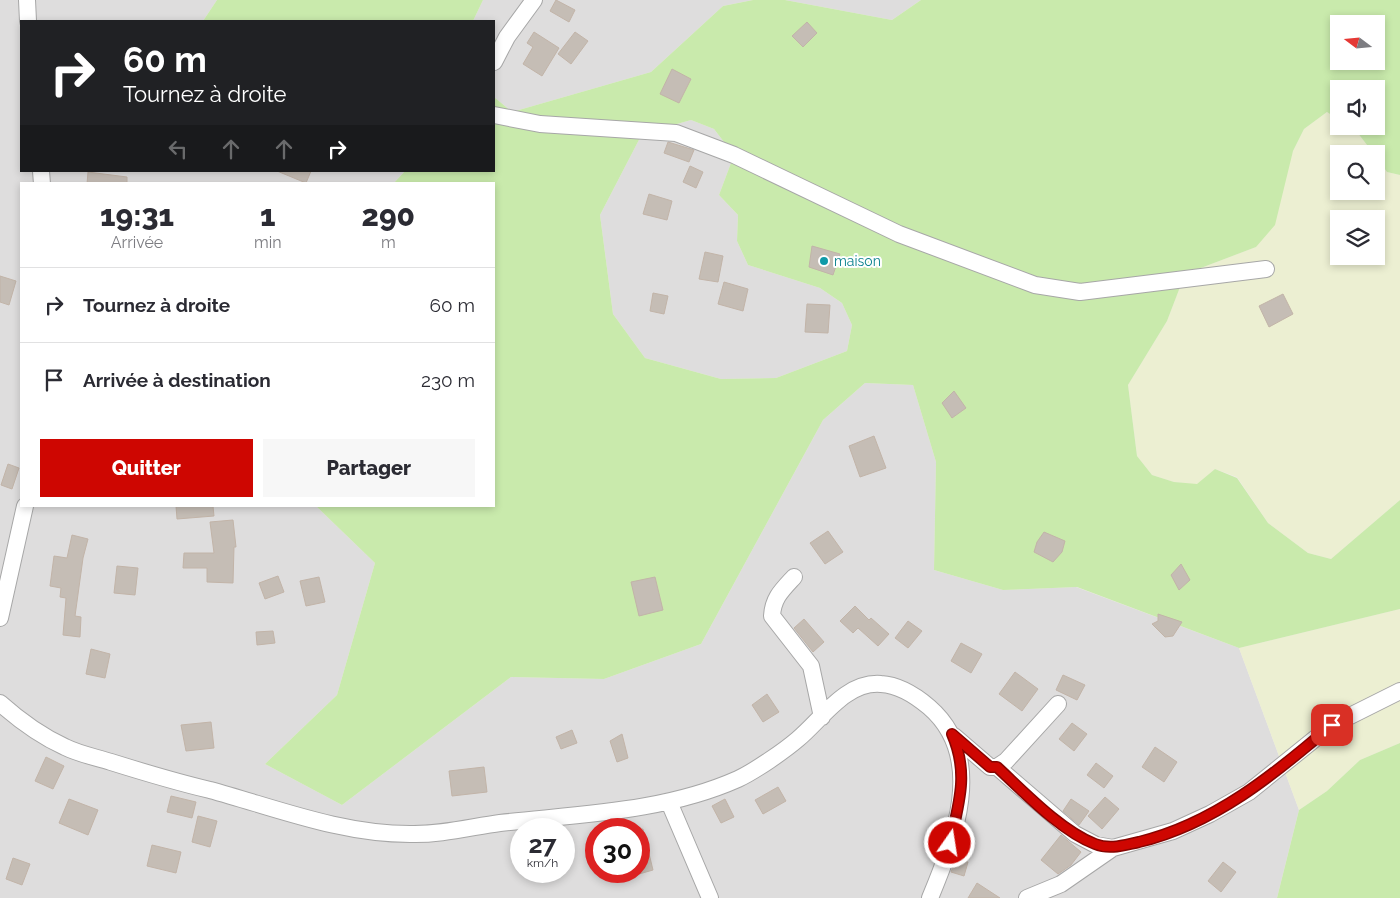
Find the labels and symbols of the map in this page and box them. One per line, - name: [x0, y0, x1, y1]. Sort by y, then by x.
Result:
- north arrow: [1330, 15, 1385, 70]
- place label: maison: [834, 253, 881, 269]
- marker: maison: [818, 255, 830, 267]
- pin: [1311, 704, 1353, 746]
- position arrow: [923, 816, 975, 868]
- speed limit sign: 30: [585, 818, 650, 883]

